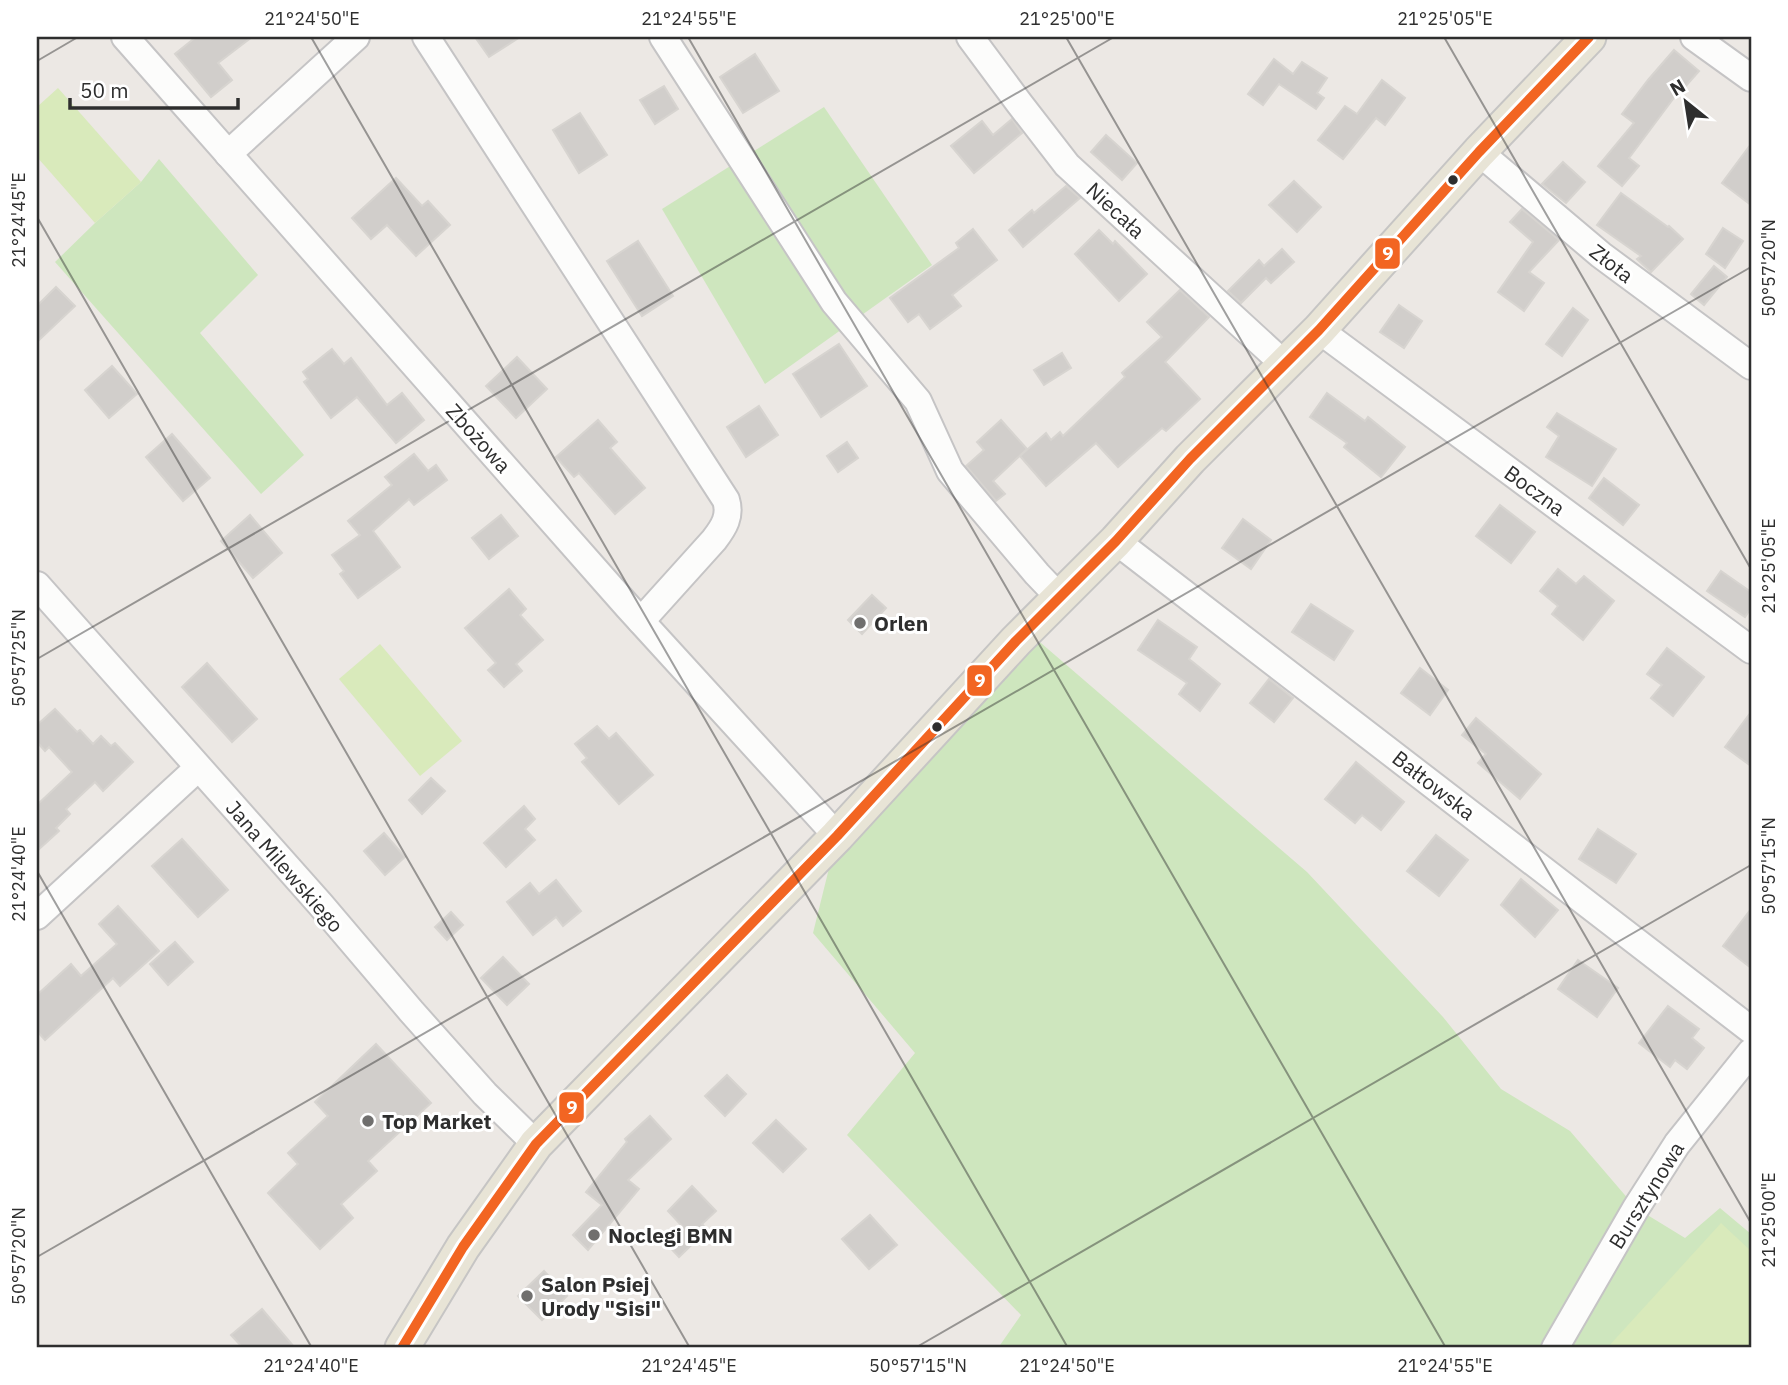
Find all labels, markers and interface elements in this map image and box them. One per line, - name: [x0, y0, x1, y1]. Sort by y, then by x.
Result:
- text: 21°24'50"E: [264, 7, 360, 30]
- text: 21°24'55"E: [641, 7, 737, 30]
- text: 21°25'00"E: [1019, 7, 1115, 30]
- text: 21°25'05"E: [1397, 7, 1493, 30]
- scale bar: [70, 66, 238, 110]
- north arrow: [1652, 66, 1722, 136]
- text: N: [1666, 73, 1689, 101]
- text: 50 m: [80, 76, 129, 104]
- text: 21°24'45"E: [7, 172, 30, 268]
- unlabelled marker: [1446, 173, 1460, 187]
- street label: Niecała: [1081, 176, 1151, 244]
- text: 50°57'20"N: [1757, 219, 1780, 317]
- line badge: 9: [1374, 237, 1401, 270]
- street label: Złota: [1584, 237, 1640, 289]
- text: 9: [1382, 241, 1394, 265]
- street label: Zbożowa: [440, 397, 518, 479]
- street label: Boczna: [1499, 458, 1571, 522]
- text: 21°25'05"E: [1757, 518, 1780, 614]
- text: 50°57'25"N: [7, 609, 30, 707]
- place label: Orlen: [874, 609, 928, 637]
- marker: Orlen: [852, 615, 868, 631]
- line badge: 9: [966, 664, 993, 697]
- text: 9: [974, 668, 986, 692]
- unlabelled marker: [930, 720, 944, 734]
- street label: Bałtowska: [1387, 744, 1481, 826]
- street label: Jana Milewskiego: [220, 794, 350, 938]
- text: 50°57'15"N: [1757, 817, 1780, 915]
- text: 21°24'40"E: [7, 826, 30, 922]
- line badge: 9: [558, 1091, 585, 1124]
- text: 9: [566, 1095, 578, 1119]
- place label: Top Market: [382, 1107, 492, 1135]
- marker: Top Market: [360, 1113, 376, 1129]
- street label: Bursztynowa: [1602, 1136, 1690, 1254]
- text: 21°25'00"E: [1757, 1172, 1780, 1268]
- text: 50°57'20"N: [7, 1207, 30, 1305]
- place label: Noclegi BMN: [608, 1221, 733, 1249]
- marker: Noclegi BMN: [586, 1227, 602, 1243]
- place label: Salon Psiej Urody "Sisi": [541, 1270, 661, 1322]
- marker: Salon Psiej Urody "Sisi": [519, 1288, 535, 1304]
- text: 21°24'40"E: [263, 1354, 359, 1377]
- text: 21°24'45"E: [641, 1354, 737, 1377]
- text: 50°57'15"N: [869, 1354, 967, 1377]
- text: 21°24'50"E: [1019, 1354, 1115, 1377]
- text: 21°24'55"E: [1397, 1354, 1493, 1377]

